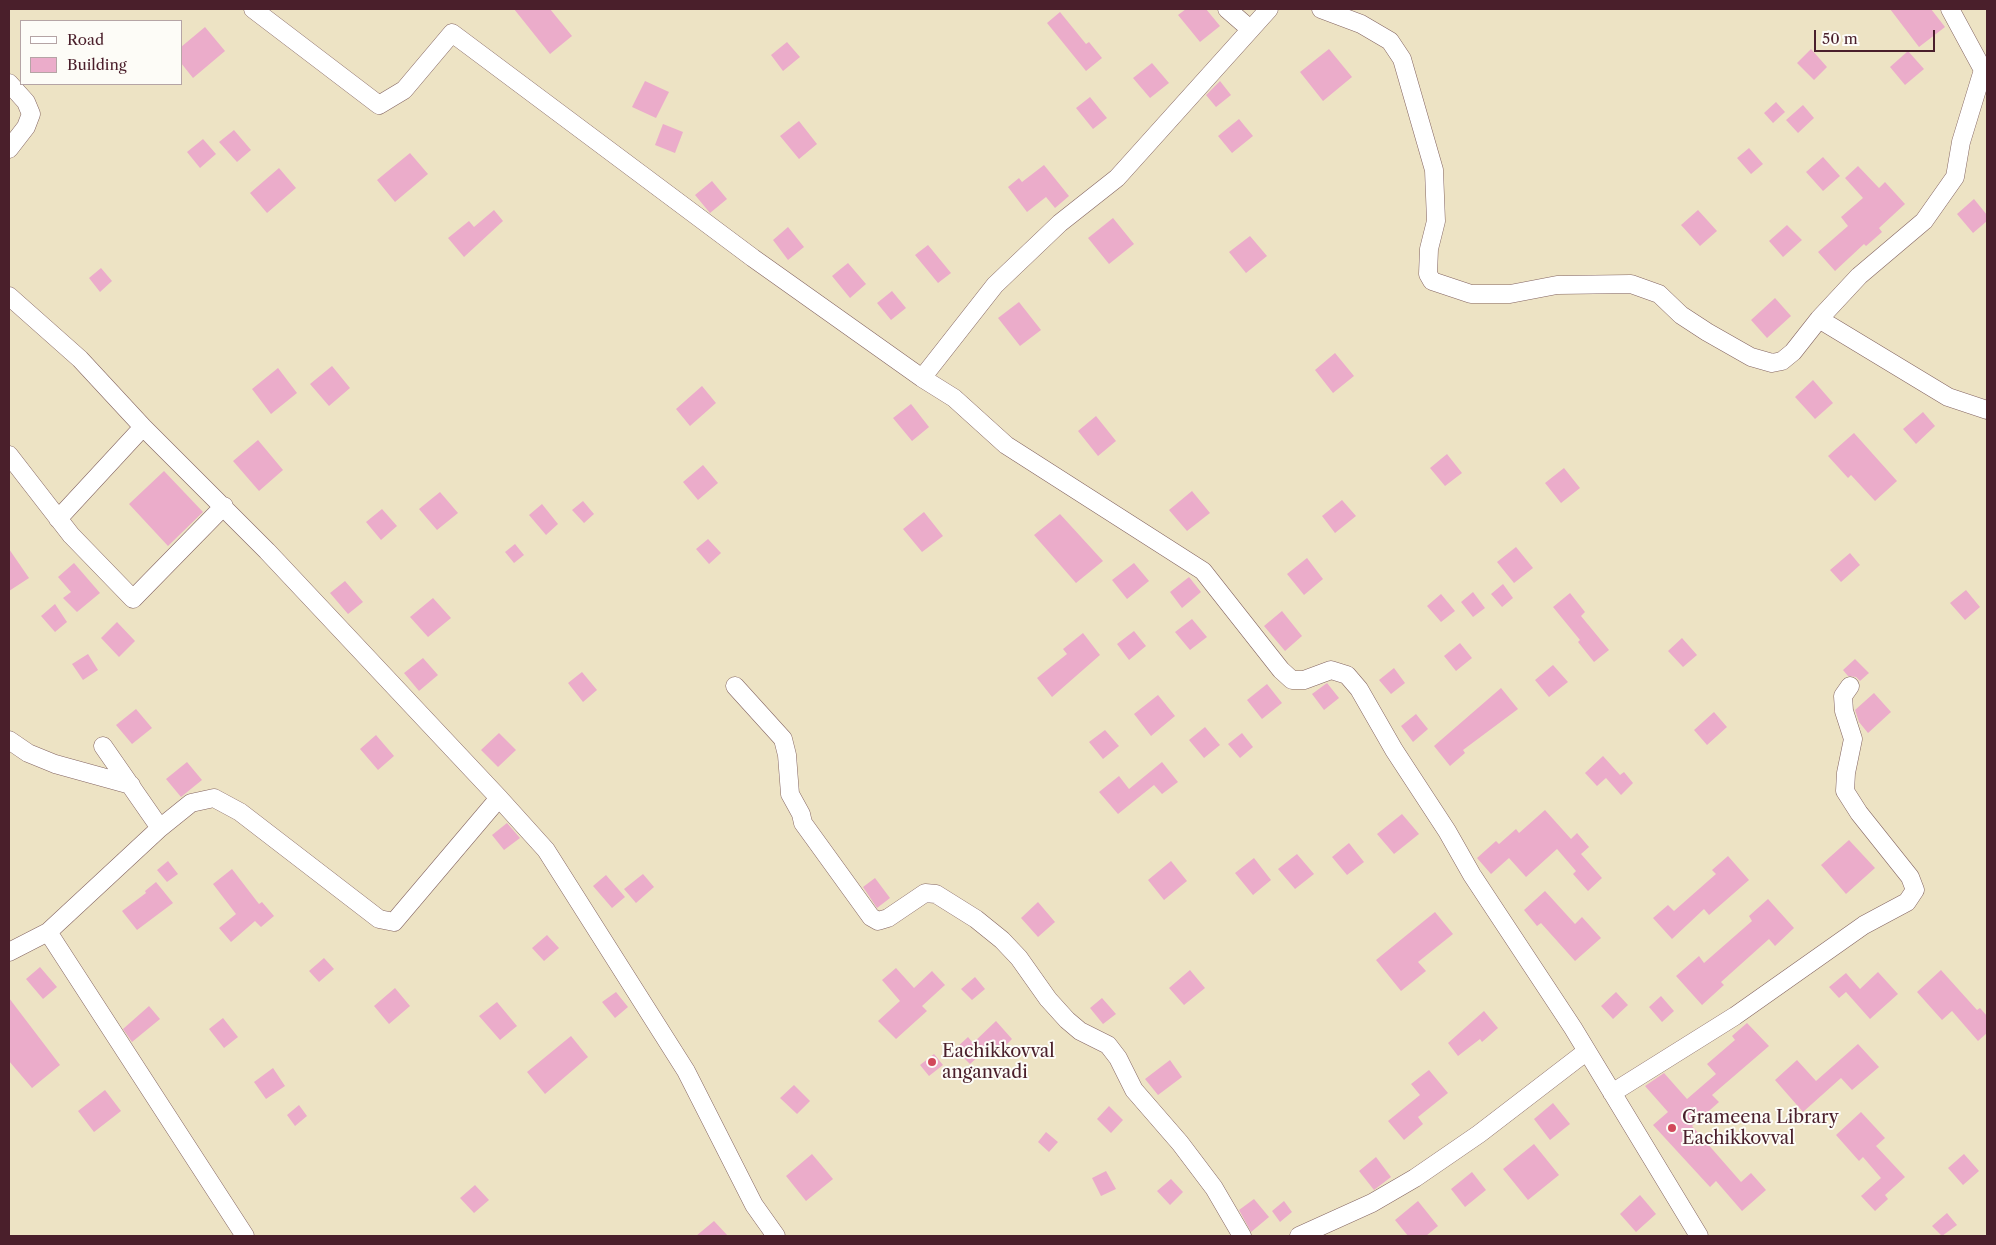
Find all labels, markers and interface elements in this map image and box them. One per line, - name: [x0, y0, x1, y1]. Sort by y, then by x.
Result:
- legend: [20, 20, 182, 85]
- scale bar: [1816, 20, 1937, 52]
- text: 50 m: [1822, 29, 1858, 48]
- text: Road: [67, 30, 104, 49]
- text: Building: [67, 55, 127, 74]
- place label: Eachikkovval anganvadi: [942, 1041, 1055, 1084]
- marker: Eachikkovval anganvadi: [926, 1056, 938, 1068]
- place label: Grameena Library Eachikkovval: [1682, 1107, 1839, 1150]
- marker: Grameena Library Eachikkovval: [1666, 1122, 1678, 1134]

